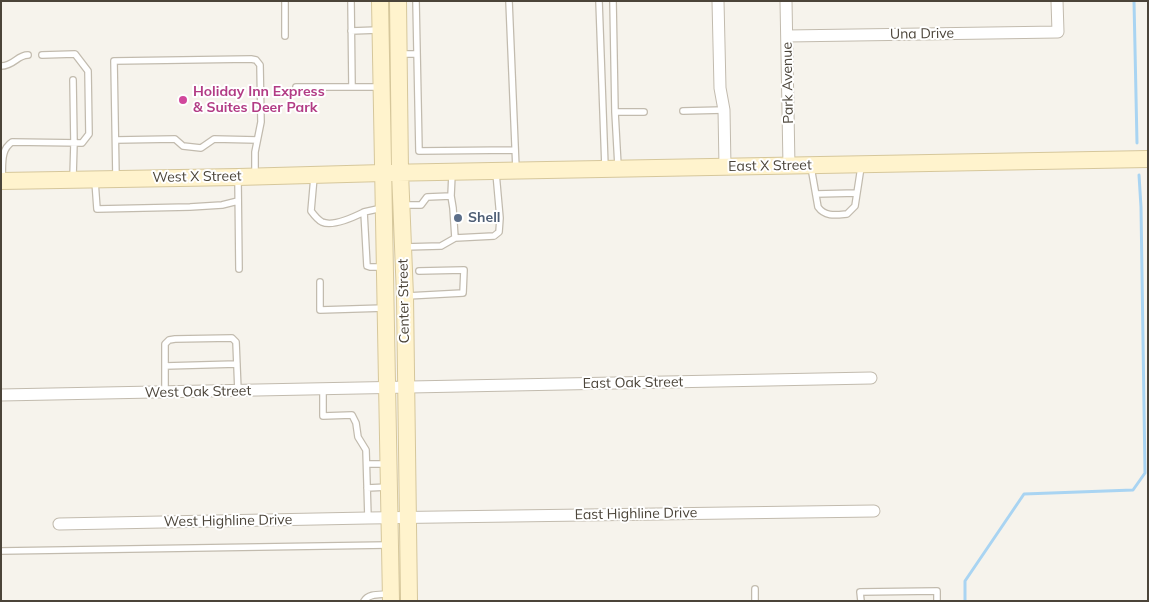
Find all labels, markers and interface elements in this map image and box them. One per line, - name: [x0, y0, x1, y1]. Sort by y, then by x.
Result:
- street label: Una Drive: [890, 25, 954, 43]
- street label: Park Avenue: [779, 42, 797, 124]
- place label: Holiday Inn Express & Suites Deer Park: [193, 84, 325, 116]
- marker: Holiday Inn Express & Suites Deer Park: [177, 94, 189, 106]
- street label: East X Street: [728, 157, 812, 175]
- street label: West X Street: [152, 168, 242, 186]
- place label: Shell: [468, 210, 500, 226]
- marker: Shell: [452, 212, 464, 224]
- street label: Center Street: [395, 258, 413, 344]
- street label: East Oak Street: [582, 374, 684, 392]
- street label: West Oak Street: [145, 383, 251, 401]
- street label: East Highline Drive: [575, 505, 697, 523]
- street label: West Highline Drive: [164, 511, 292, 531]

